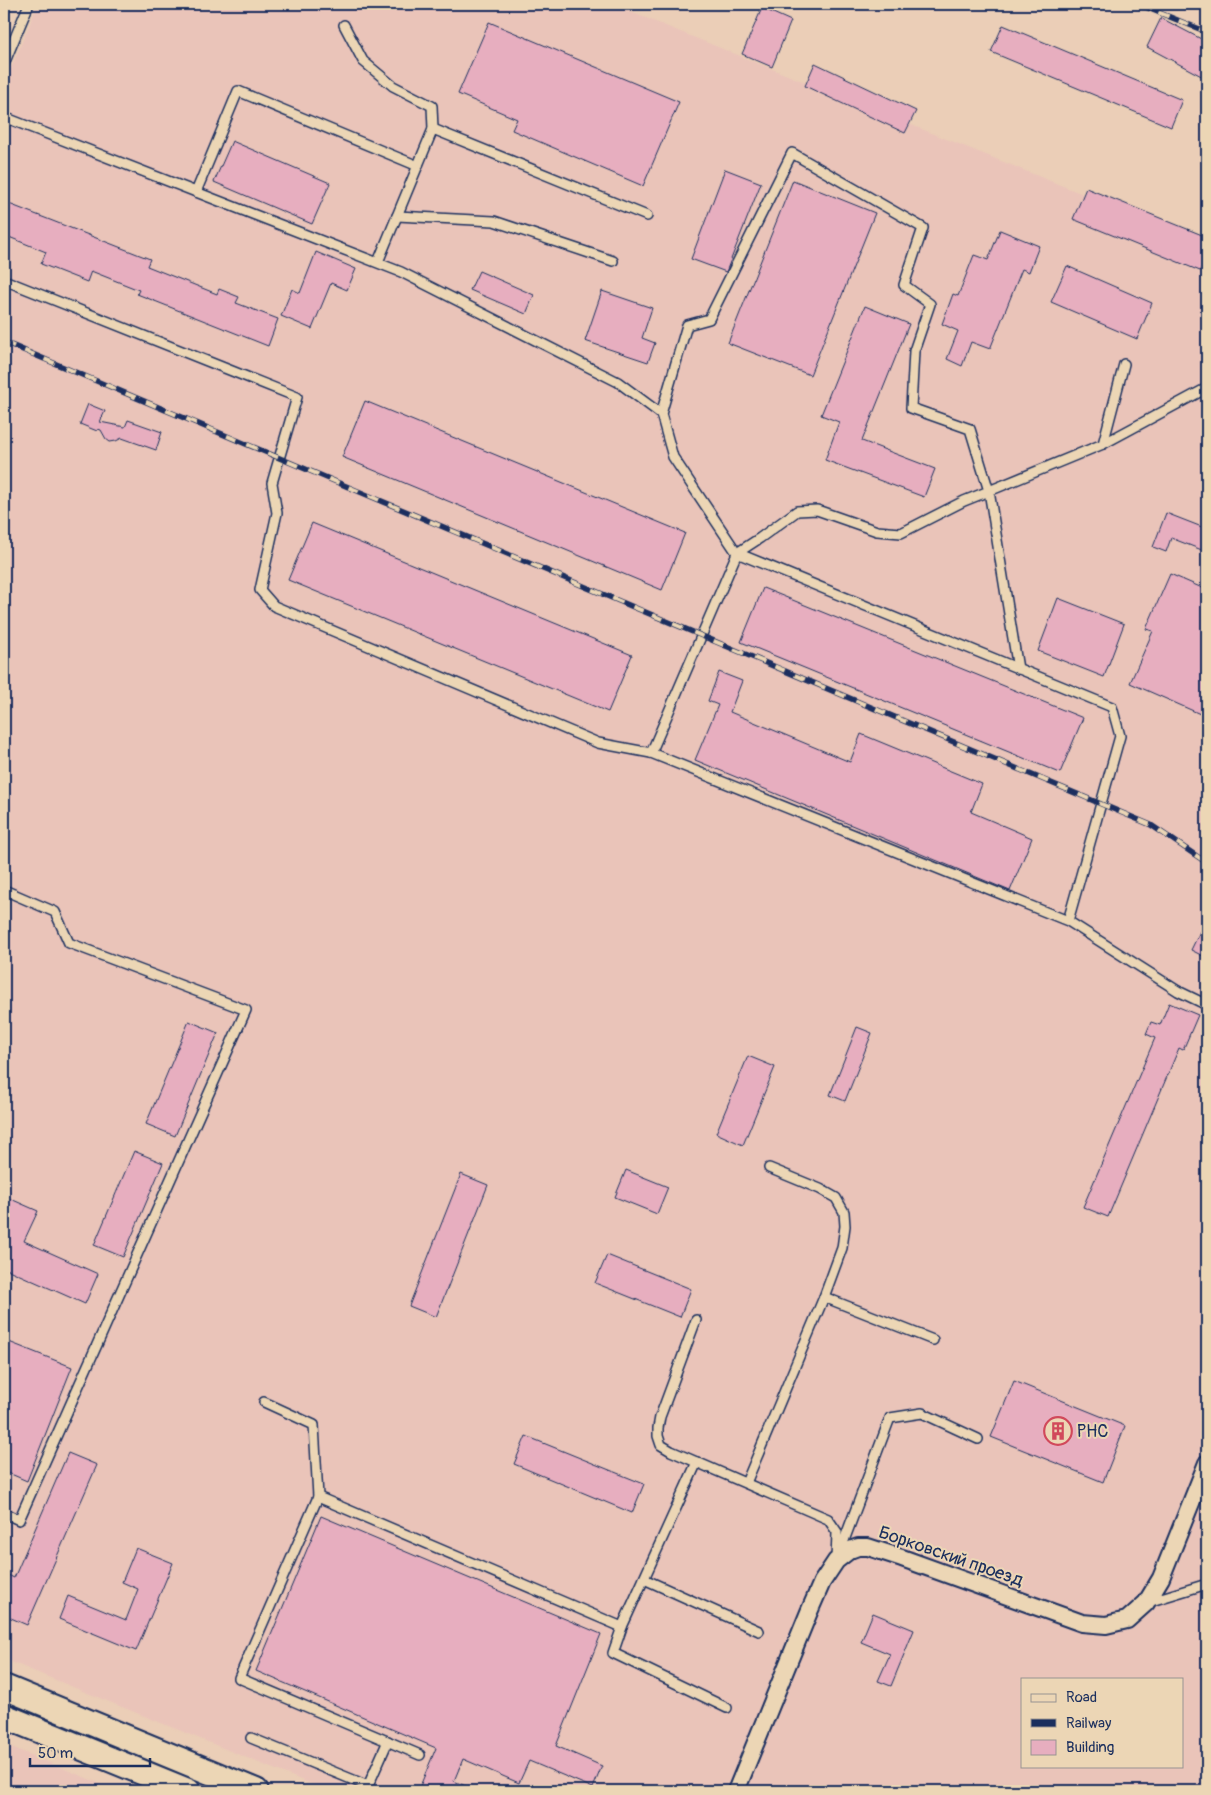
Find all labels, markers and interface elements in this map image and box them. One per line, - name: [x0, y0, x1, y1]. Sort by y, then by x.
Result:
- building icon: РНС: [1043, 1416, 1073, 1446]
- place label: РНС: [1077, 1420, 1108, 1443]
- street label: Борковский проезд: [875, 1521, 1026, 1592]
- legend: [1021, 1678, 1184, 1768]
- text: Road: [1066, 1688, 1097, 1707]
- text: Railway: [1066, 1714, 1112, 1733]
- scale bar: [30, 1735, 150, 1767]
- text: Building: [1066, 1738, 1114, 1757]
- text: 50 m: [38, 1744, 73, 1763]

